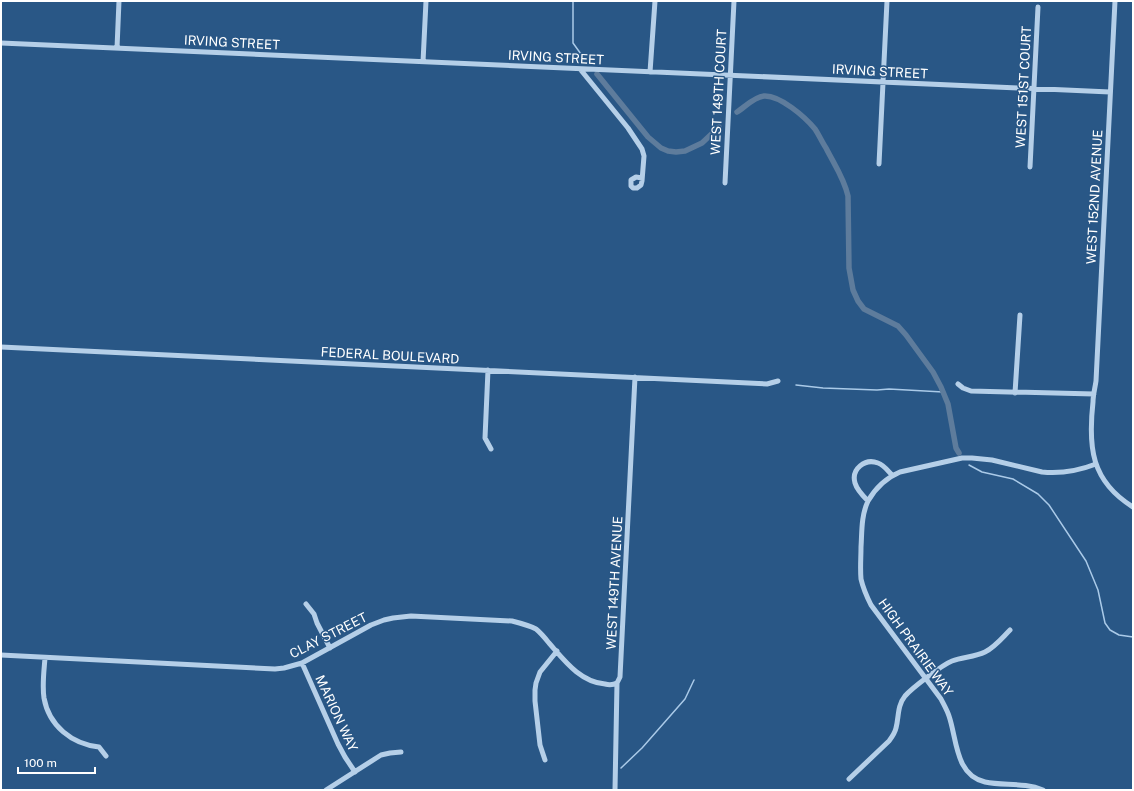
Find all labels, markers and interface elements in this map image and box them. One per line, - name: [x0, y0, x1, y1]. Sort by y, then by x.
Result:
- street label: WEST 151ST COURT: [1013, 25, 1034, 148]
- street label: WEST 149TH COURT: [708, 28, 729, 155]
- street label: IRVING STREET: [184, 32, 281, 53]
- street label: IRVING STREET: [508, 47, 605, 68]
- street label: IRVING STREET: [832, 61, 929, 82]
- street label: WEST 152ND AVENUE: [1083, 129, 1106, 265]
- street label: FEDERAL BOULEVARD: [320, 344, 460, 367]
- street label: WEST 149TH AVENUE: [604, 516, 625, 650]
- street label: HIGH PRAIRIE WAY: [875, 596, 956, 699]
- street label: CLAY STREET: [287, 609, 370, 661]
- street label: MARION WAY: [312, 673, 361, 754]
- scale bar: [18, 749, 95, 775]
- text: 100 m: [24, 756, 57, 770]

